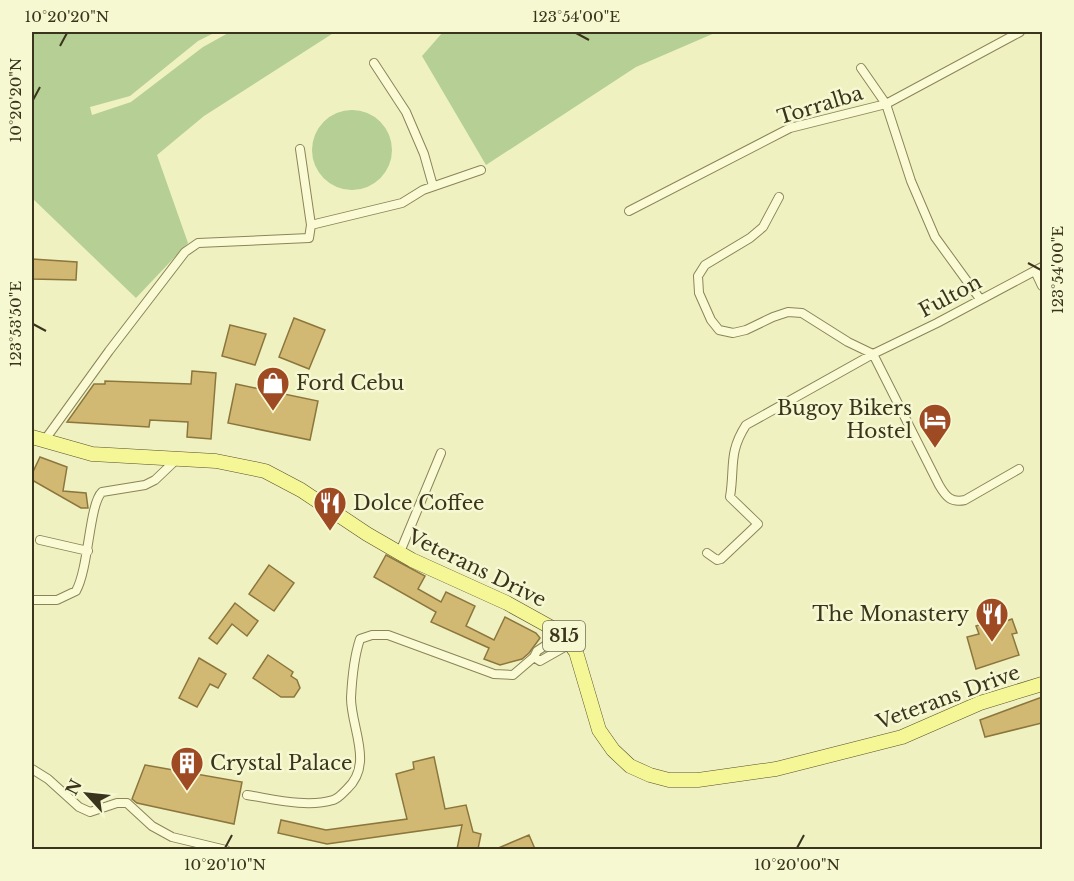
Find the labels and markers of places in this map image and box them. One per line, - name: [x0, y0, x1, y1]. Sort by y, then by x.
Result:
- shop icon: Ford Cebu: [255, 365, 291, 412]
- place label: Ford Cebu: [296, 371, 404, 395]
- place label: Bugoy Bikers Hostel: [777, 396, 912, 443]
- hotel icon: Bugoy Bikers Hostel: [917, 402, 953, 449]
- restaurant icon: Dolce Coffee: [312, 485, 348, 532]
- place label: Dolce Coffee: [353, 491, 485, 515]
- restaurant icon: The Monastery: [974, 596, 1010, 643]
- place label: The Monastery: [812, 602, 969, 626]
- building icon: Crystal Palace: [169, 745, 205, 792]
- place label: Crystal Palace: [210, 751, 352, 775]

